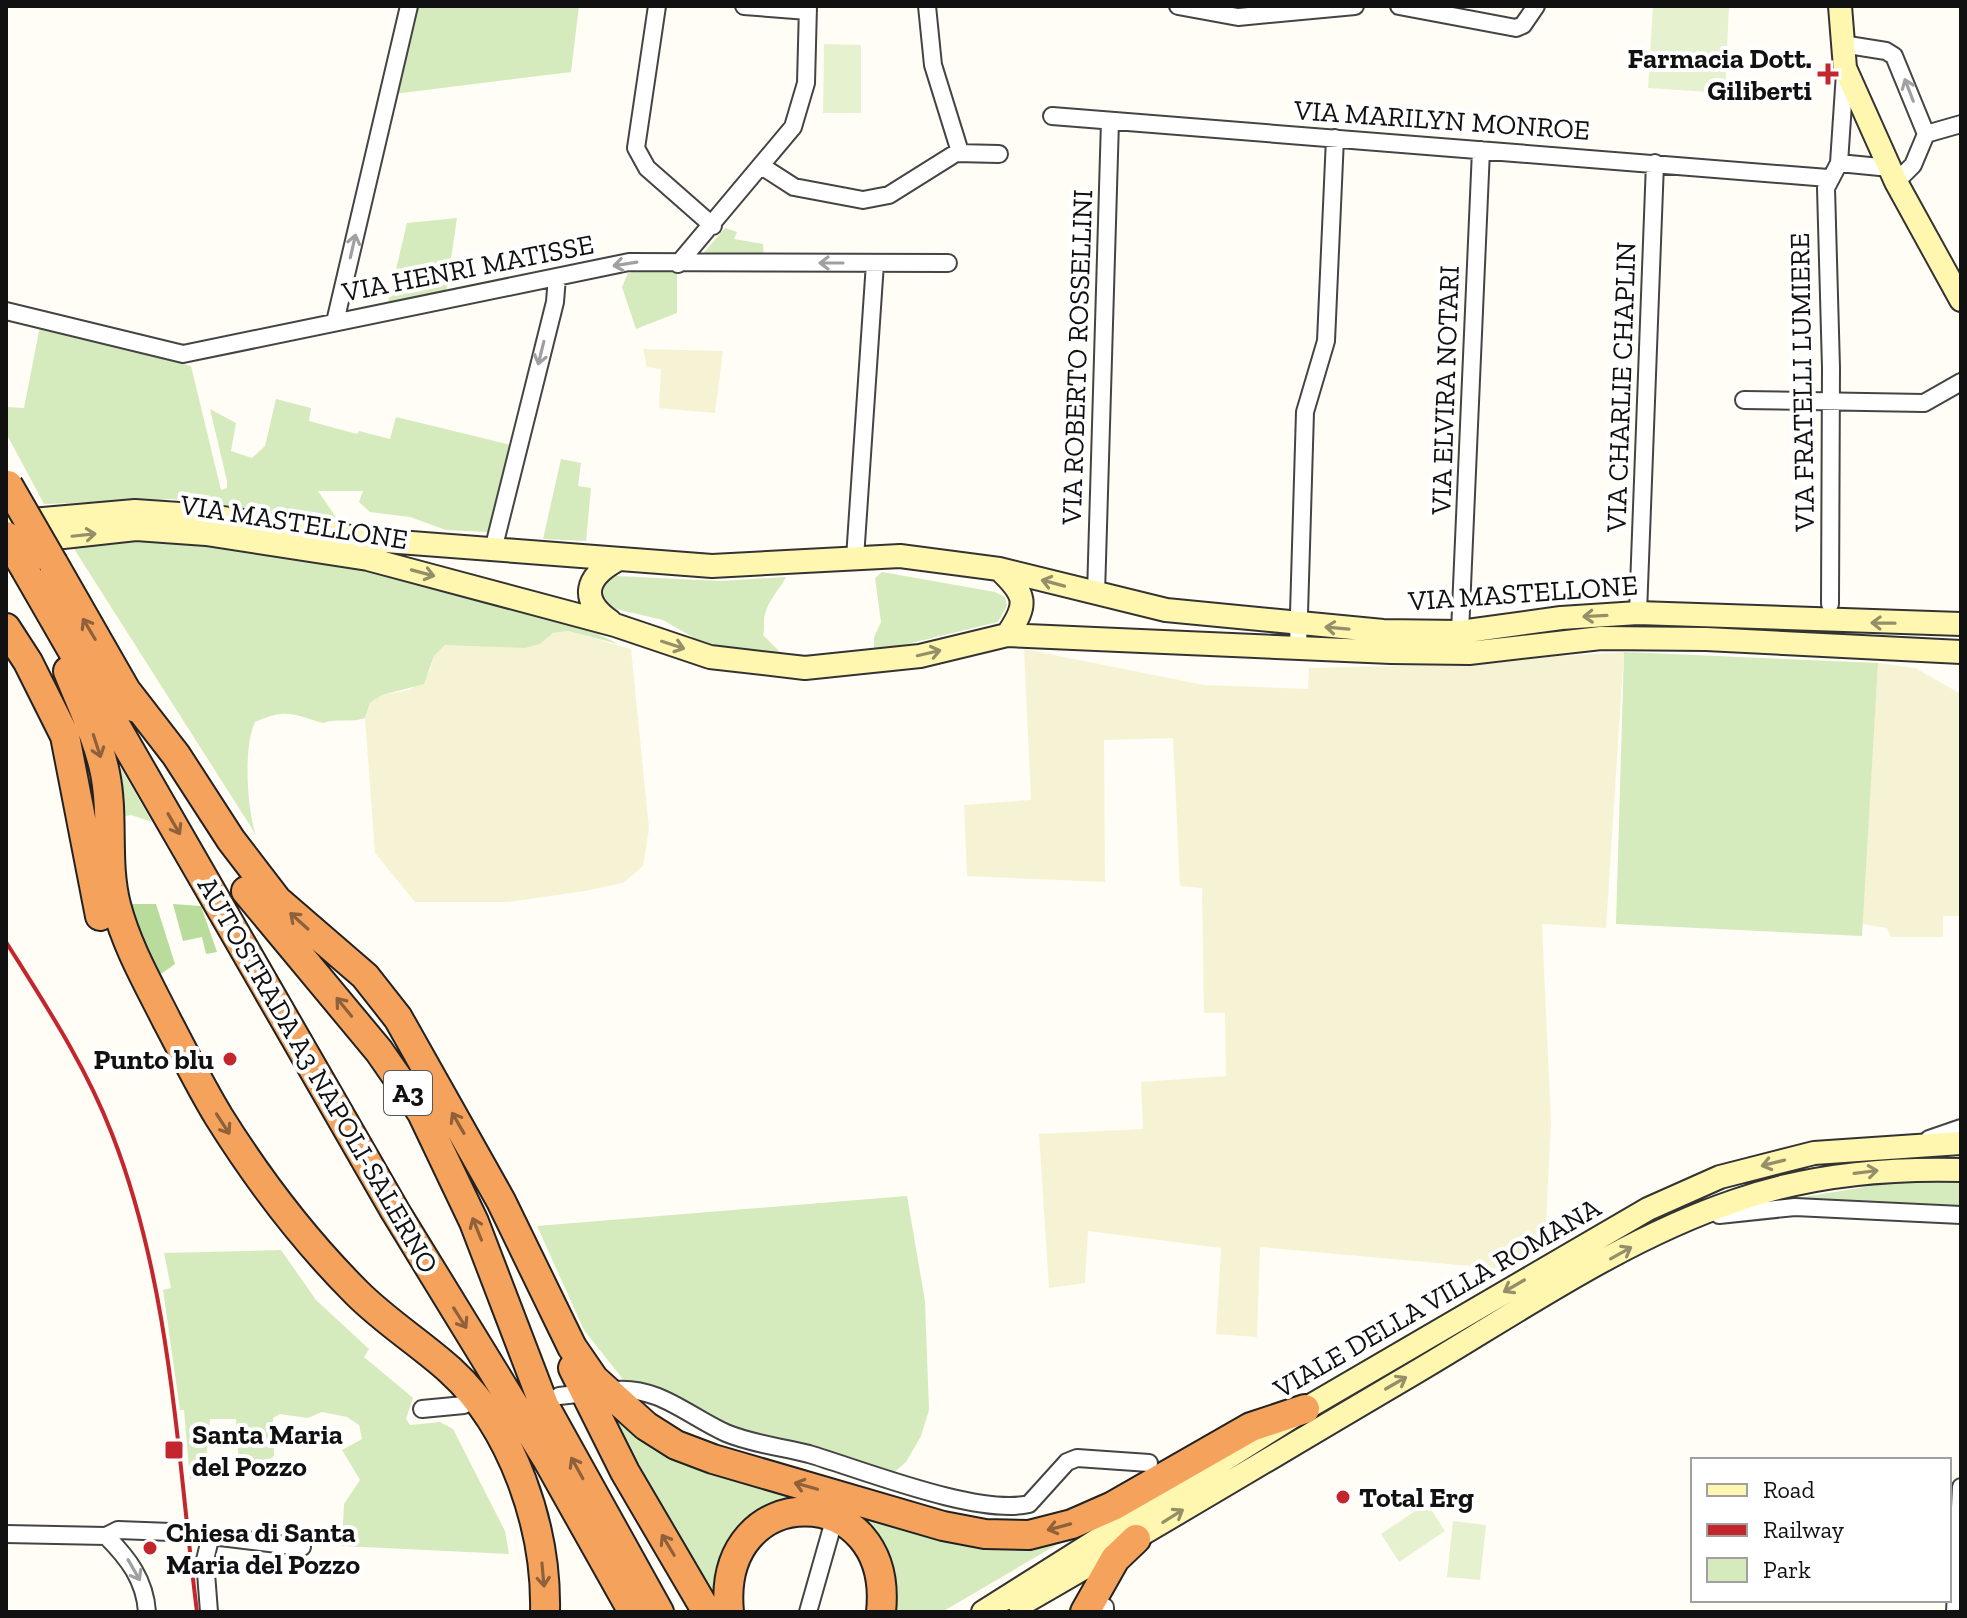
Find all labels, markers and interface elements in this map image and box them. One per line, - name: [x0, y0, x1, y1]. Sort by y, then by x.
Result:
- place label: Farmacia Dott. Giliberti: [1627, 42, 1812, 107]
- marker: Farmacia Dott. Giliberti: [1819, 65, 1837, 83]
- one-way arrow: [1901, 78, 1915, 103]
- street label: VIA MARILYN MONROE: [1292, 93, 1591, 147]
- street label: VIA ROBERTO ROSSELLINI: [1055, 189, 1099, 526]
- street label: VIA HENRI MATISSE: [338, 227, 597, 309]
- street label: VIA FRATELLI LUMIERE: [1783, 232, 1821, 533]
- one-way arrow: [346, 234, 361, 259]
- street label: VIA CHARLIE CHAPLIN: [1599, 241, 1643, 534]
- one-way arrow: [818, 255, 845, 271]
- one-way arrow: [612, 258, 638, 273]
- street label: VIA ELVIRA NOTARI: [1424, 265, 1466, 516]
- one-way arrow: [533, 340, 548, 366]
- street label: VIA MASTELLONE: [177, 488, 410, 556]
- one-way arrow: [70, 527, 96, 542]
- one-way arrow: [410, 567, 436, 582]
- street label: VIA MASTELLONE: [1406, 569, 1639, 618]
- one-way arrow: [1040, 574, 1066, 589]
- one-way arrow: [1582, 608, 1609, 623]
- one-way arrow: [1870, 615, 1897, 631]
- one-way arrow: [81, 618, 97, 641]
- one-way arrow: [1324, 620, 1350, 635]
- one-way arrow: [661, 638, 686, 653]
- one-way arrow: [916, 645, 942, 660]
- one-way arrow: [90, 733, 105, 759]
- one-way arrow: [167, 812, 182, 836]
- street label: AUTOSTRADA A3 NAPOLI-SALERNO: [190, 870, 446, 1280]
- one-way arrow: [290, 913, 310, 931]
- one-way arrow: [335, 997, 353, 1018]
- place label: Punto blu: [93, 1043, 214, 1076]
- marker: Punto blu: [221, 1050, 239, 1068]
- road number: A3: [384, 1071, 432, 1115]
- one-way arrow: [215, 1112, 232, 1134]
- one-way arrow: [450, 1112, 466, 1135]
- one-way arrow: [1760, 1157, 1786, 1172]
- one-way arrow: [1852, 1165, 1879, 1180]
- street label: VIALE DELLA VILLA ROMANA: [1267, 1190, 1607, 1406]
- one-way arrow: [469, 1217, 483, 1242]
- one-way arrow: [1609, 1245, 1633, 1260]
- one-way arrow: [1503, 1278, 1526, 1294]
- one-way arrow: [452, 1306, 468, 1329]
- one-way arrow: [1384, 1375, 1407, 1391]
- place label: Santa Maria del Pozzo: [192, 1418, 343, 1483]
- marker: Santa Maria del Pozzo: [163, 1439, 185, 1461]
- one-way arrow: [569, 1457, 584, 1481]
- legend: [1691, 1458, 1951, 1602]
- text: Road: [1763, 1475, 1815, 1504]
- one-way arrow: [794, 1478, 820, 1493]
- place label: Total Erg: [1359, 1481, 1474, 1514]
- marker: Total Erg: [1334, 1488, 1352, 1506]
- one-way arrow: [1161, 1508, 1184, 1524]
- text: Railway: [1763, 1515, 1845, 1544]
- place label: Chiesa di Santa Maria del Pozzo: [166, 1516, 361, 1581]
- one-way arrow: [1046, 1520, 1072, 1535]
- one-way arrow: [660, 1534, 676, 1557]
- marker: Chiesa di Santa Maria del Pozzo: [141, 1539, 159, 1557]
- text: Park: [1763, 1555, 1811, 1584]
- one-way arrow: [126, 1558, 142, 1581]
- one-way arrow: [535, 1561, 550, 1588]

